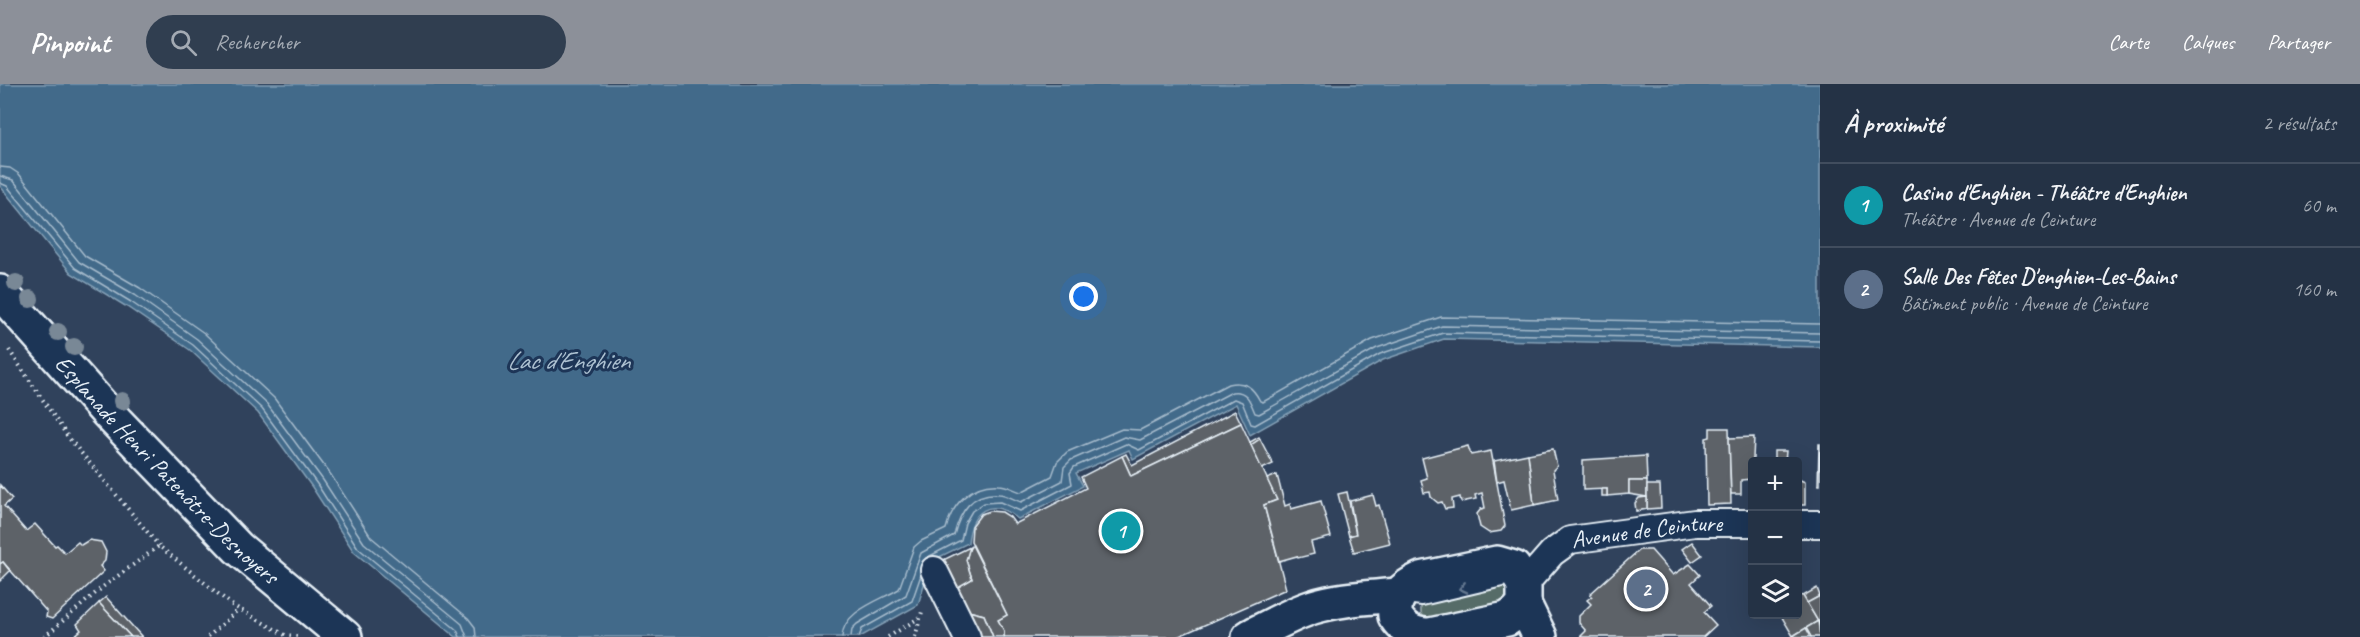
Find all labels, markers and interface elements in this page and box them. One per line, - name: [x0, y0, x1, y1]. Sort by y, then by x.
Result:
- search box: [146, 15, 566, 69]
- text: Pinpoint: [30, 25, 110, 60]
- icon: search: [167, 26, 200, 59]
- text: Rechercher: [215, 28, 300, 56]
- text: Carte: [2108, 29, 2149, 55]
- text: Calques: [2182, 29, 2234, 55]
- text: Partager: [2267, 29, 2330, 55]
- text: À proximité: [1844, 107, 1943, 140]
- text: 2 résultats: [2263, 111, 2336, 136]
- text: Casino d'Enghien - Théâtre d'Enghien: [1901, 179, 2187, 207]
- text: 1: [1859, 193, 1868, 218]
- text: 60 m: [2302, 193, 2336, 218]
- text: Théâtre · Avenue de Ceinture: [1901, 207, 2095, 232]
- text: Salle Des Fêtes D'enghien-Les-Bains: [1901, 263, 2176, 291]
- text: 2: [1859, 277, 1868, 302]
- text: 160 m: [2293, 277, 2336, 302]
- your location: [1069, 282, 1098, 311]
- text: Bâtiment public · Avenue de Ceinture: [1901, 291, 2147, 316]
- water label: Lac d'Enghien: [507, 344, 632, 377]
- street label: Esplanade Henri Patenôtre-Desnoyers: [48, 349, 286, 592]
- map controls: [1748, 457, 1802, 619]
- button: +: [1748, 457, 1802, 511]
- pin: 1: [1102, 508, 1140, 554]
- street label: Avenue de Ceinture: [1569, 508, 1724, 555]
- button: −: [1748, 511, 1802, 565]
- button: layers: [1748, 565, 1802, 619]
- pin: 2: [1626, 566, 1666, 612]
- one-way arrow: [1458, 581, 1468, 594]

